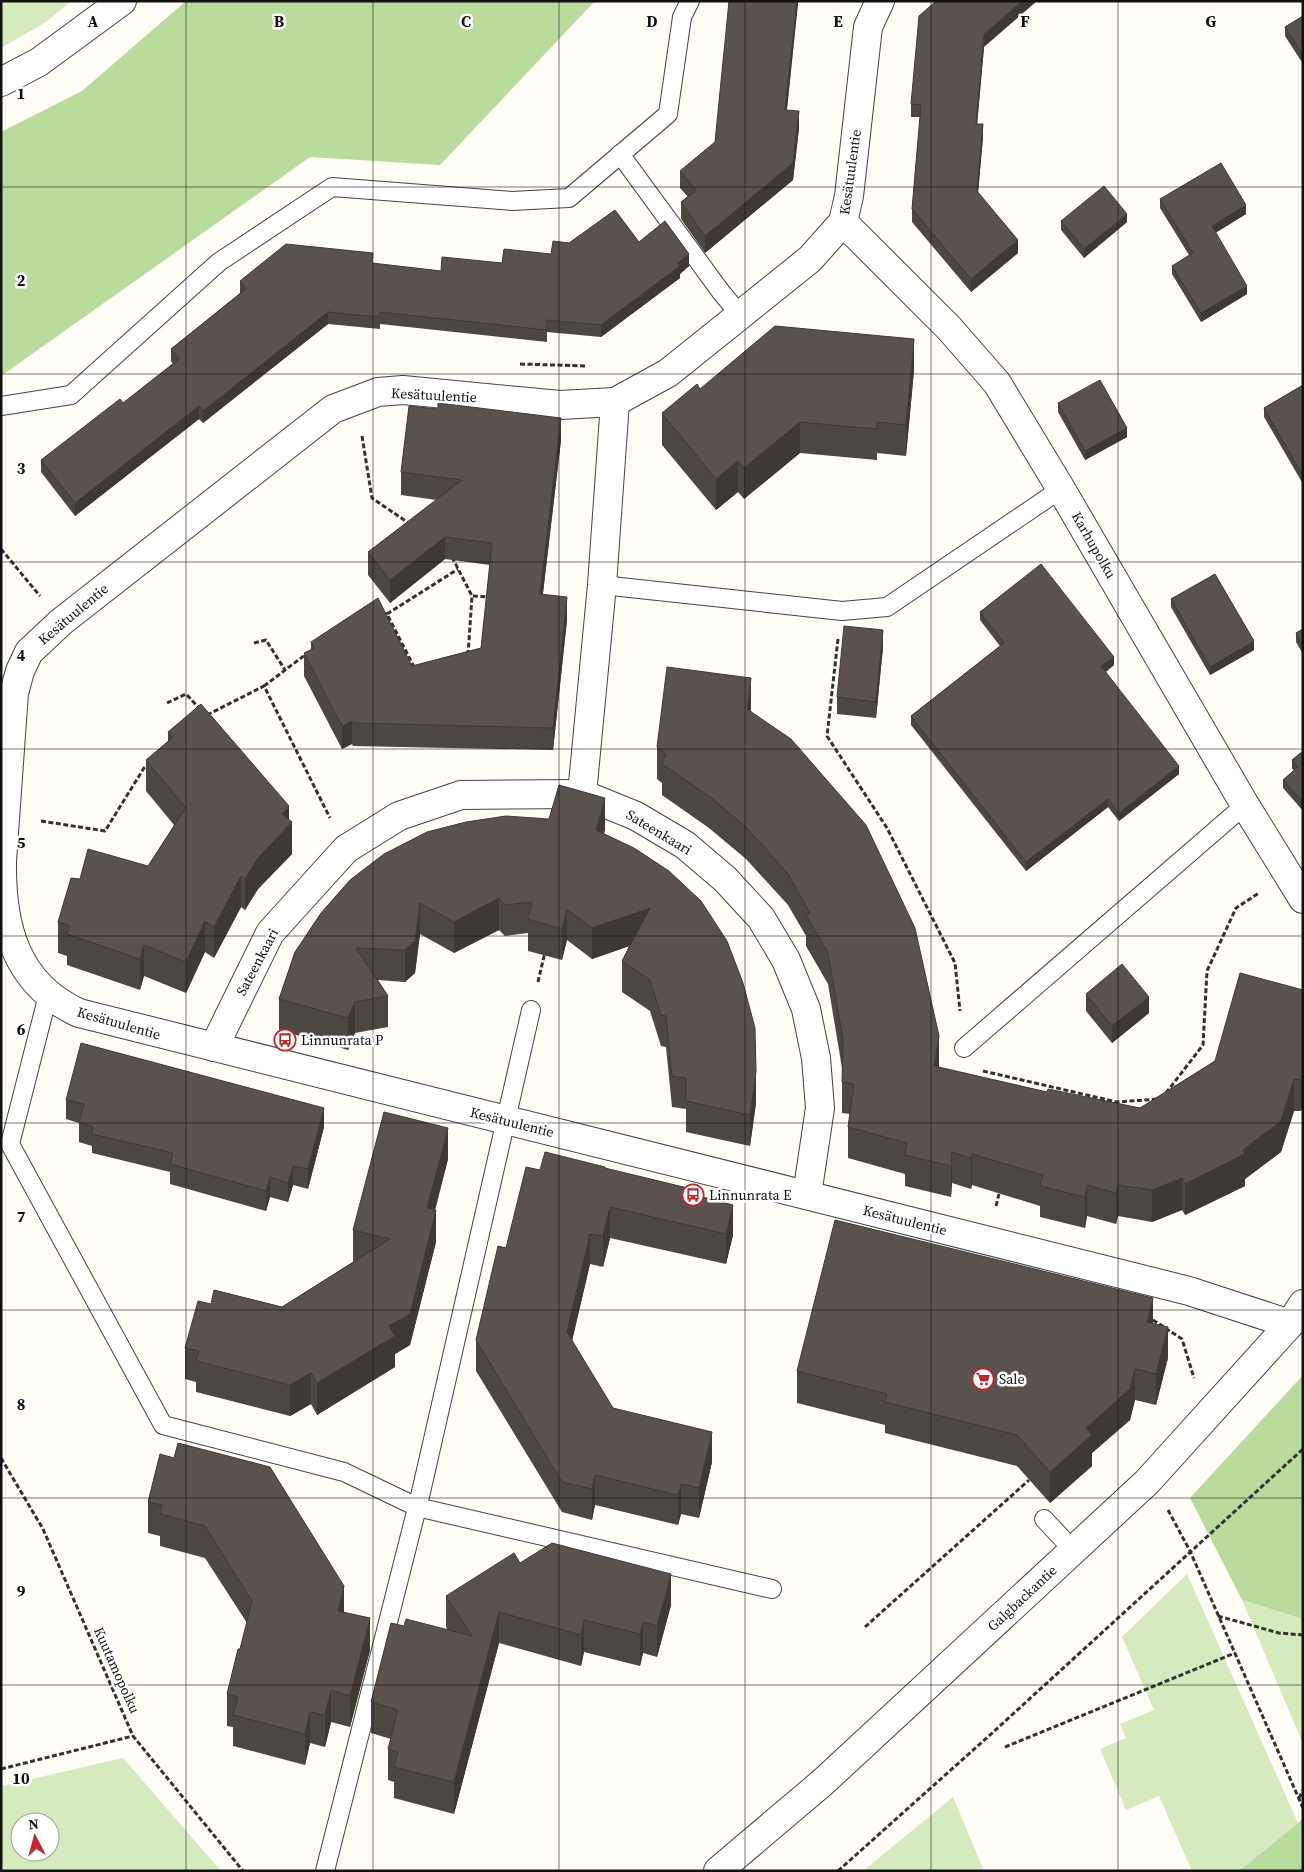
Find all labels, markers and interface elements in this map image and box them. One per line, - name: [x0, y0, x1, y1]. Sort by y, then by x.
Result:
- text: A: [88, 10, 99, 32]
- text: B: [274, 10, 285, 32]
- text: C: [461, 10, 471, 32]
- text: D: [646, 10, 658, 32]
- text: E: [833, 10, 843, 32]
- text: F: [1020, 10, 1030, 32]
- text: G: [1206, 10, 1217, 32]
- text: 1: [17, 82, 25, 104]
- street label: Kesätuulentie: [834, 128, 866, 216]
- text: 2: [17, 269, 26, 291]
- street label: Kesätuulentie: [391, 383, 477, 407]
- text: 3: [17, 457, 26, 479]
- street label: Karhupolku: [1067, 508, 1121, 582]
- street label: Kesätuulentie: [34, 579, 112, 649]
- text: 4: [17, 644, 26, 666]
- street label: Sateenkaari: [622, 804, 696, 860]
- text: 5: [17, 831, 26, 853]
- street label: Sateenkaari: [231, 925, 283, 999]
- street label: Kesätuulentie: [75, 1002, 163, 1044]
- text: 6: [17, 1018, 26, 1040]
- bus stop icon: Linnunrata P: [273, 1028, 297, 1052]
- place label: Linnunrata P: [301, 1030, 383, 1050]
- street label: Kesätuulentie: [468, 1102, 556, 1142]
- bus stop icon: Linnunrata E: [681, 1183, 705, 1207]
- place label: Linnunrata E: [709, 1185, 791, 1205]
- street label: Kesätuulentie: [861, 1200, 949, 1240]
- text: 7: [17, 1205, 26, 1227]
- supermarket icon: Sale: [971, 1367, 995, 1391]
- place label: Sale: [999, 1369, 1025, 1389]
- text: 8: [17, 1393, 25, 1415]
- street label: Galgbackantie: [983, 1560, 1061, 1636]
- text: 9: [17, 1580, 26, 1602]
- street label: Kuutamopolku: [89, 1624, 145, 1716]
- text: 10: [12, 1767, 30, 1789]
- north arrow: [10, 1812, 60, 1862]
- text: N: [28, 1814, 40, 1835]

